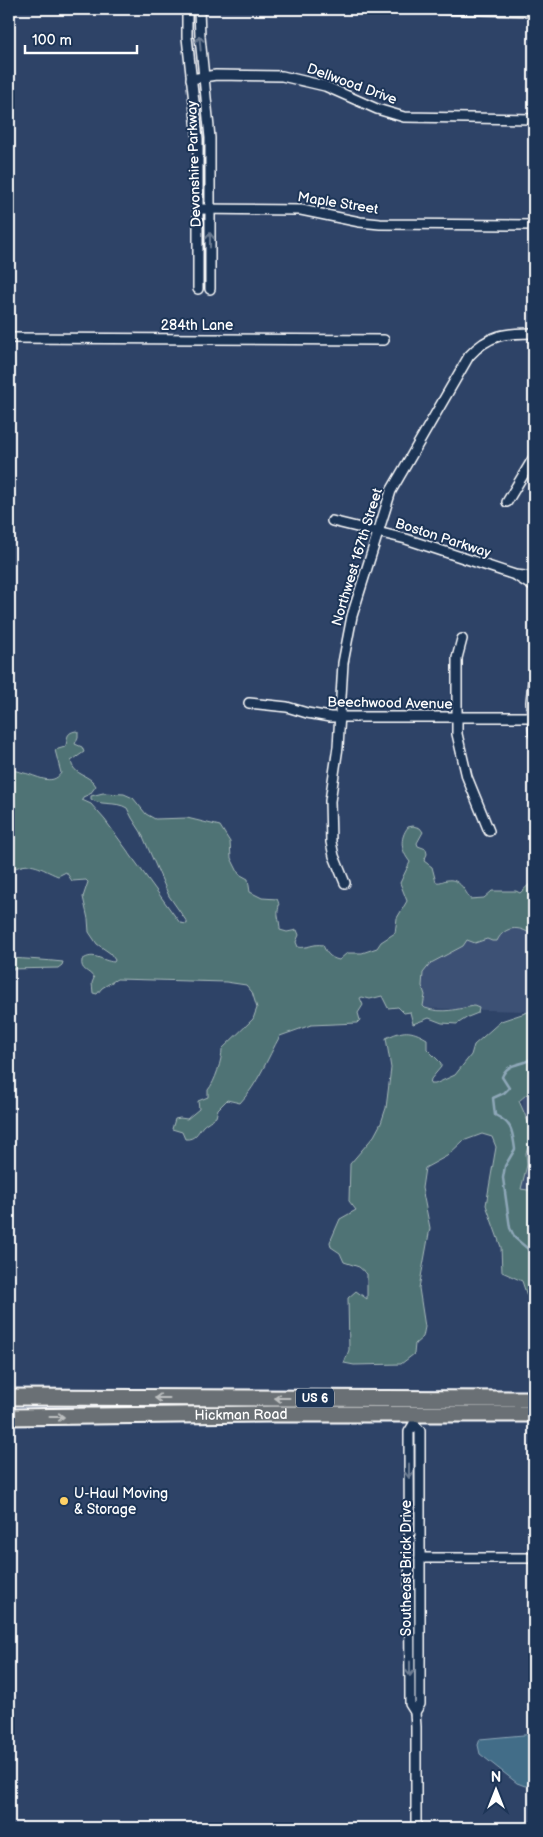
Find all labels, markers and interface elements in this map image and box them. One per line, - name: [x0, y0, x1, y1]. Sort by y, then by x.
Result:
- scale bar: [25, 22, 138, 54]
- text: 100 m: [32, 31, 72, 50]
- one-way arrow: [196, 35, 205, 51]
- street label: Dellwood Drive: [305, 60, 399, 108]
- street label: Devonshire Parkway: [183, 100, 205, 228]
- street label: Maple Street: [296, 188, 380, 218]
- one-way arrow: [205, 232, 215, 248]
- street label: 284th Lane: [161, 317, 233, 334]
- street label: Northwest 167th Street: [328, 485, 386, 628]
- street label: Boston Parkway: [393, 515, 494, 562]
- street label: Beechwood Avenue: [327, 693, 453, 713]
- road number: US 6: [296, 1389, 334, 1408]
- one-way arrow: [154, 1393, 170, 1403]
- one-way arrow: [274, 1393, 290, 1403]
- street label: Hickman Road: [194, 1406, 287, 1423]
- one-way arrow: [49, 1412, 65, 1422]
- one-way arrow: [404, 1463, 414, 1479]
- place label: U-Haul Moving & Storage: [74, 1485, 168, 1518]
- marker: U-Haul Moving & Storage: [58, 1495, 70, 1507]
- street label: Southeast Brick Drive: [398, 1500, 415, 1636]
- one-way arrow: [405, 1660, 415, 1677]
- north arrow: [470, 1764, 520, 1814]
- text: N: [491, 1769, 501, 1786]

